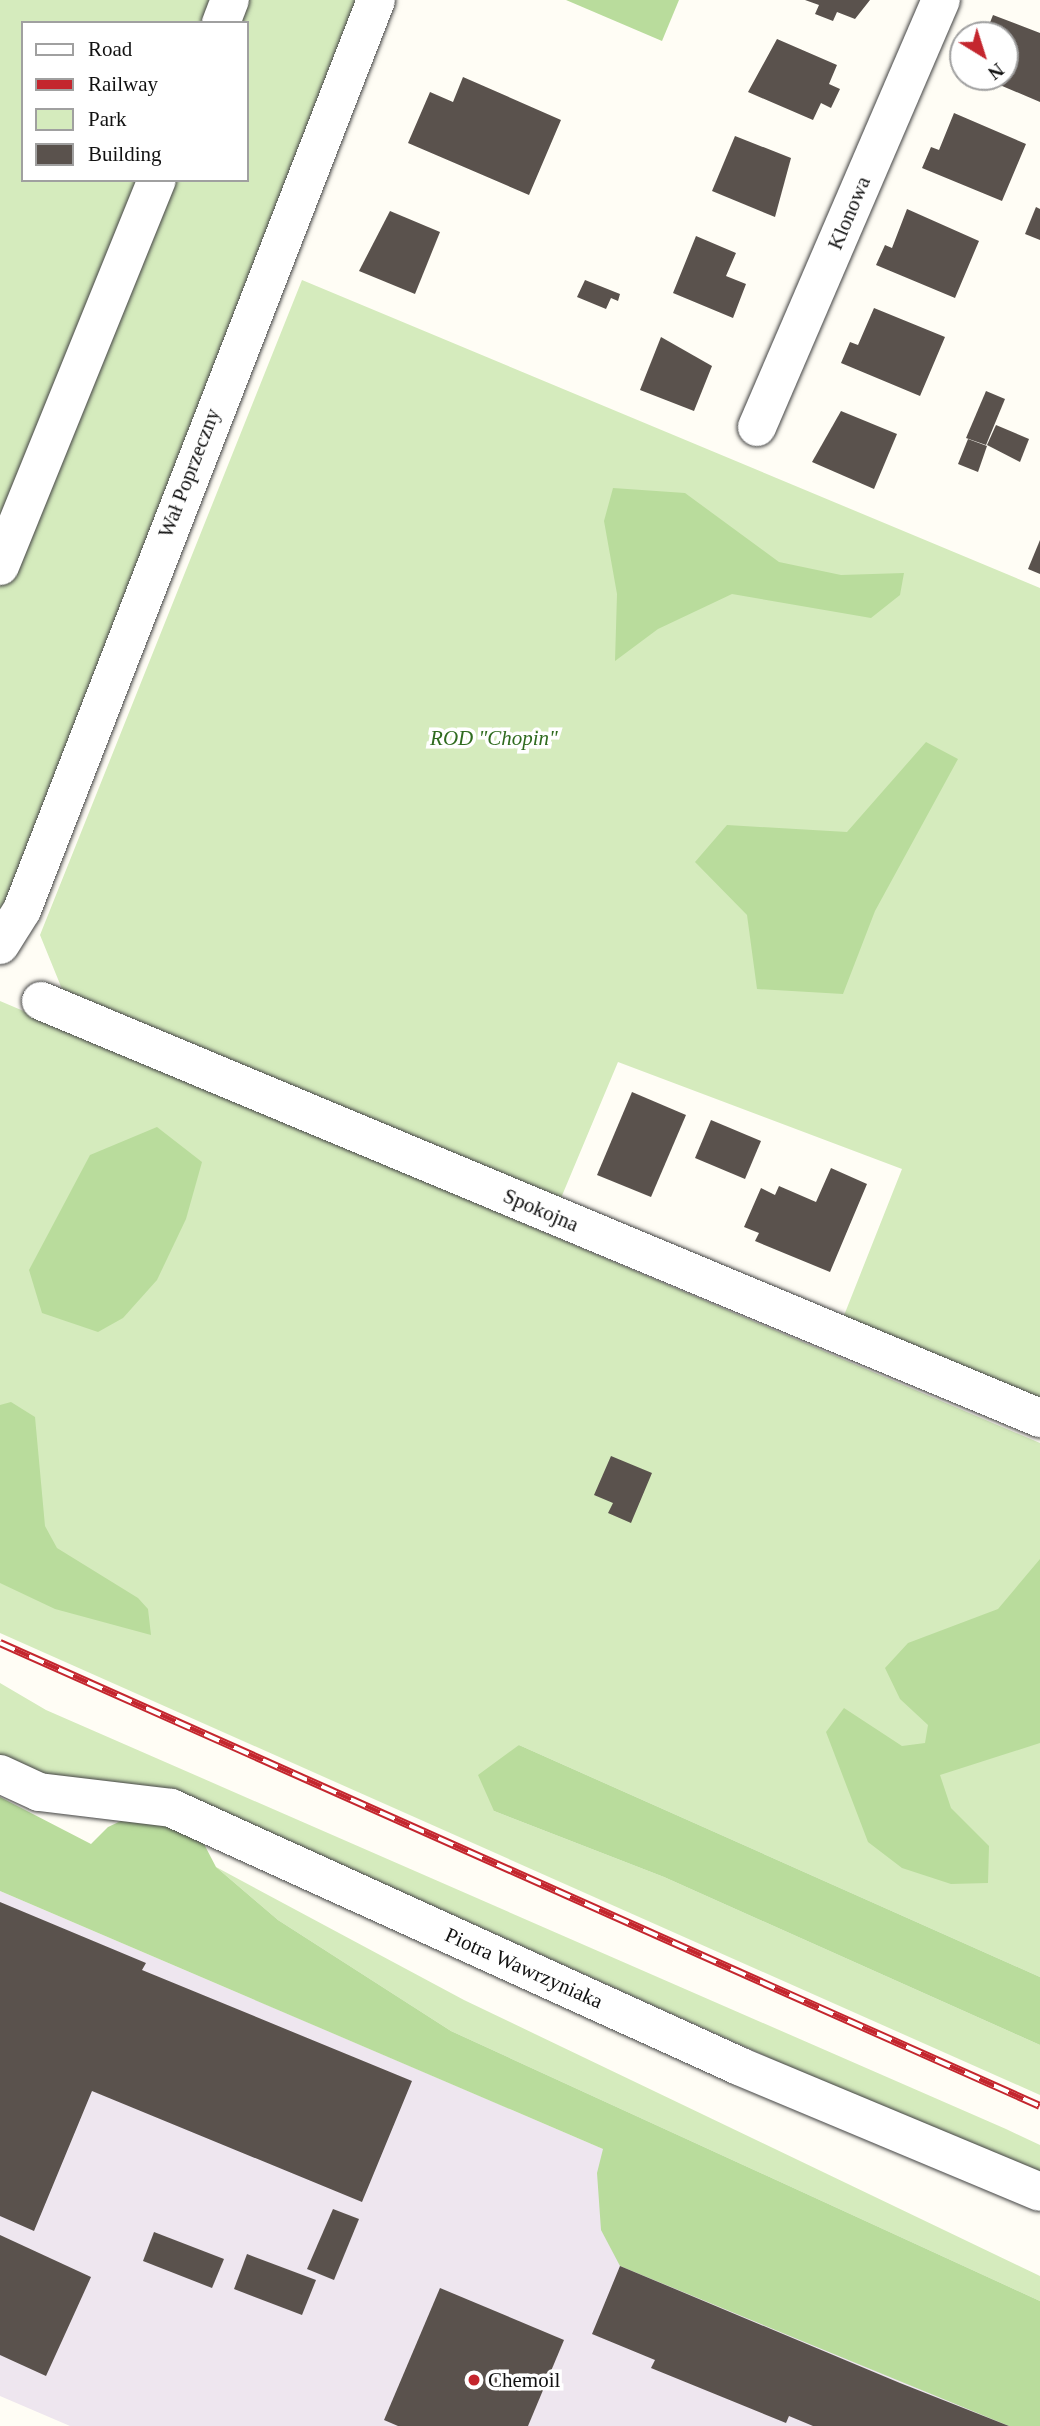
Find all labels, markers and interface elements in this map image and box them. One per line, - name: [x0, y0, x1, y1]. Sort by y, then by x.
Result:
- legend: [21, 21, 248, 182]
- north arrow: [949, 21, 1019, 91]
- text: Road: [88, 37, 132, 61]
- text: N: [984, 59, 1008, 84]
- text: Railway: [88, 72, 158, 96]
- text: Park: [88, 107, 127, 131]
- text: Building: [88, 142, 162, 166]
- street label: Klonowa: [822, 173, 876, 253]
- street label: Wał Poprzeczny: [153, 405, 225, 541]
- park label: ROD "Chopin": [430, 725, 558, 751]
- street label: Spokojna: [500, 1183, 582, 1237]
- street label: Piotra Wawrzyniaka: [441, 1922, 607, 2014]
- place label: Chemoil: [488, 2367, 560, 2393]
- marker: Chemoil: [466, 2372, 482, 2388]

